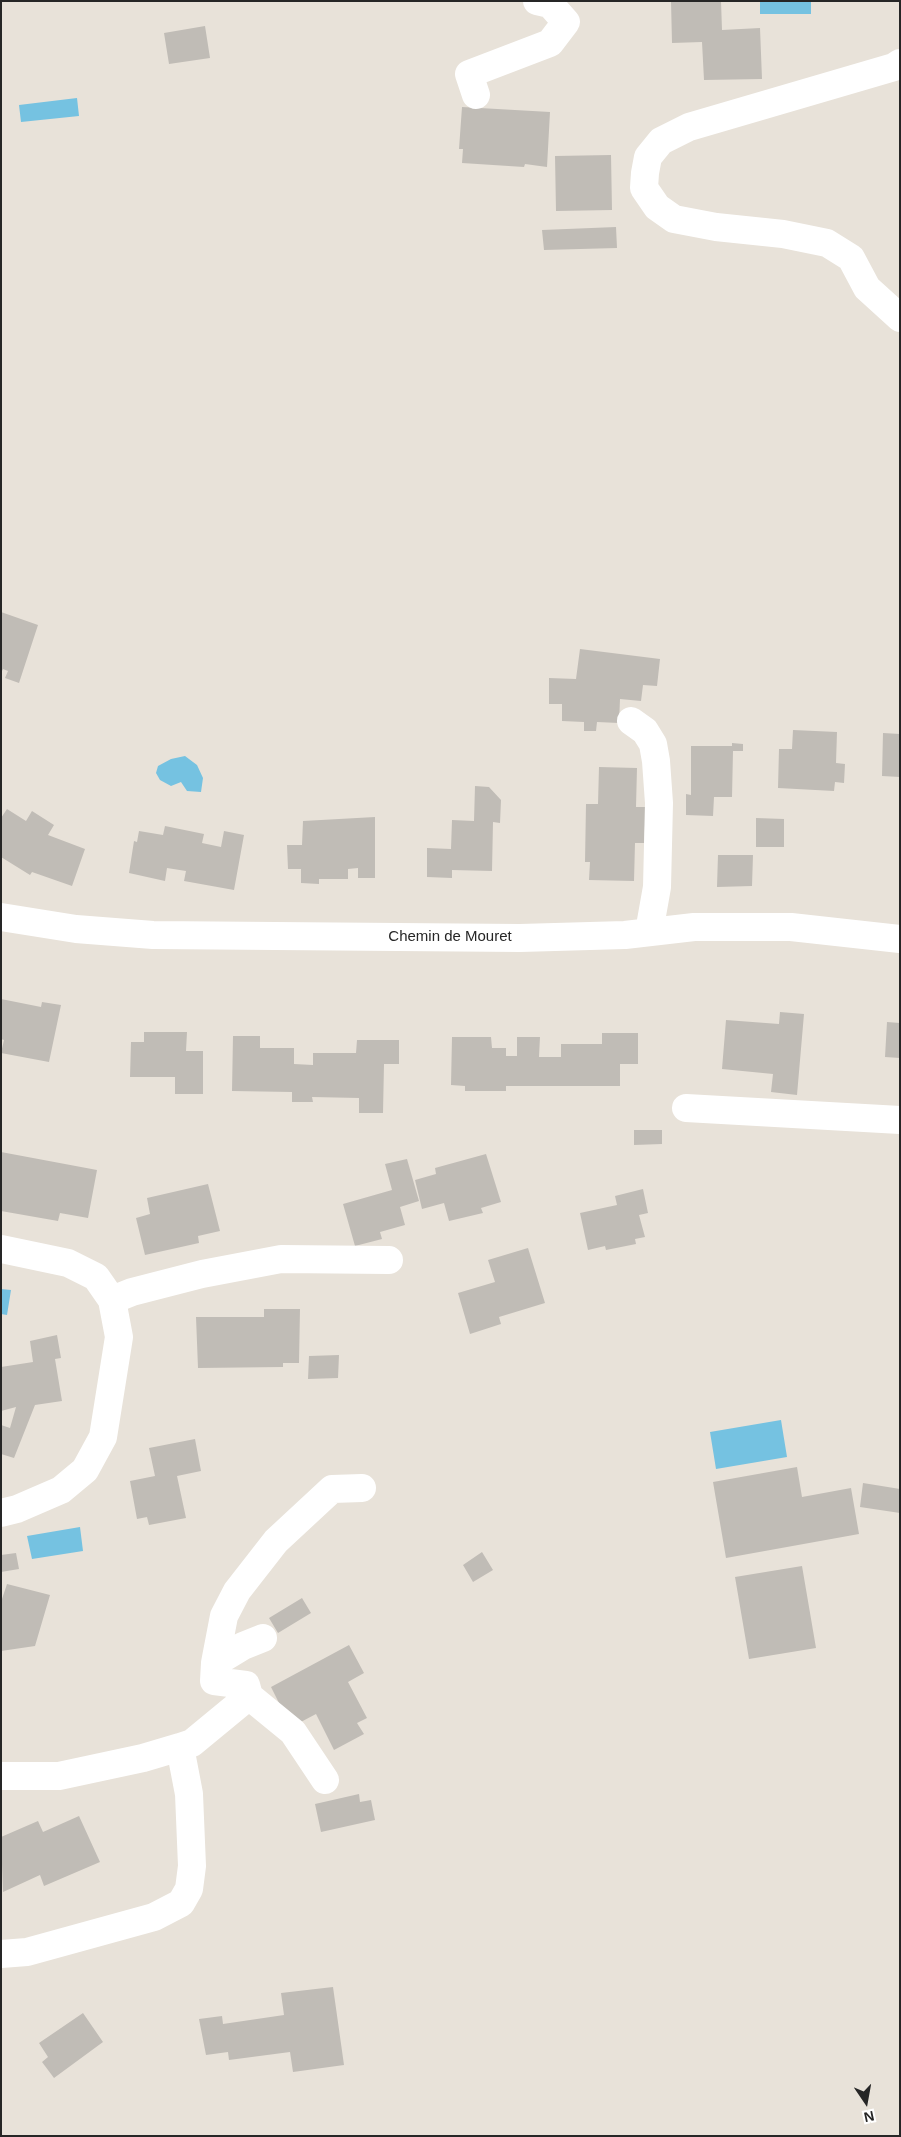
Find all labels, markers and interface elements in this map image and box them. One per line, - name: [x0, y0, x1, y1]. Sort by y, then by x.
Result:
- street label: Chemin de Mouret: [388, 928, 512, 946]
- north arrow: [841, 2077, 891, 2127]
- text: N: [863, 2108, 876, 2126]

